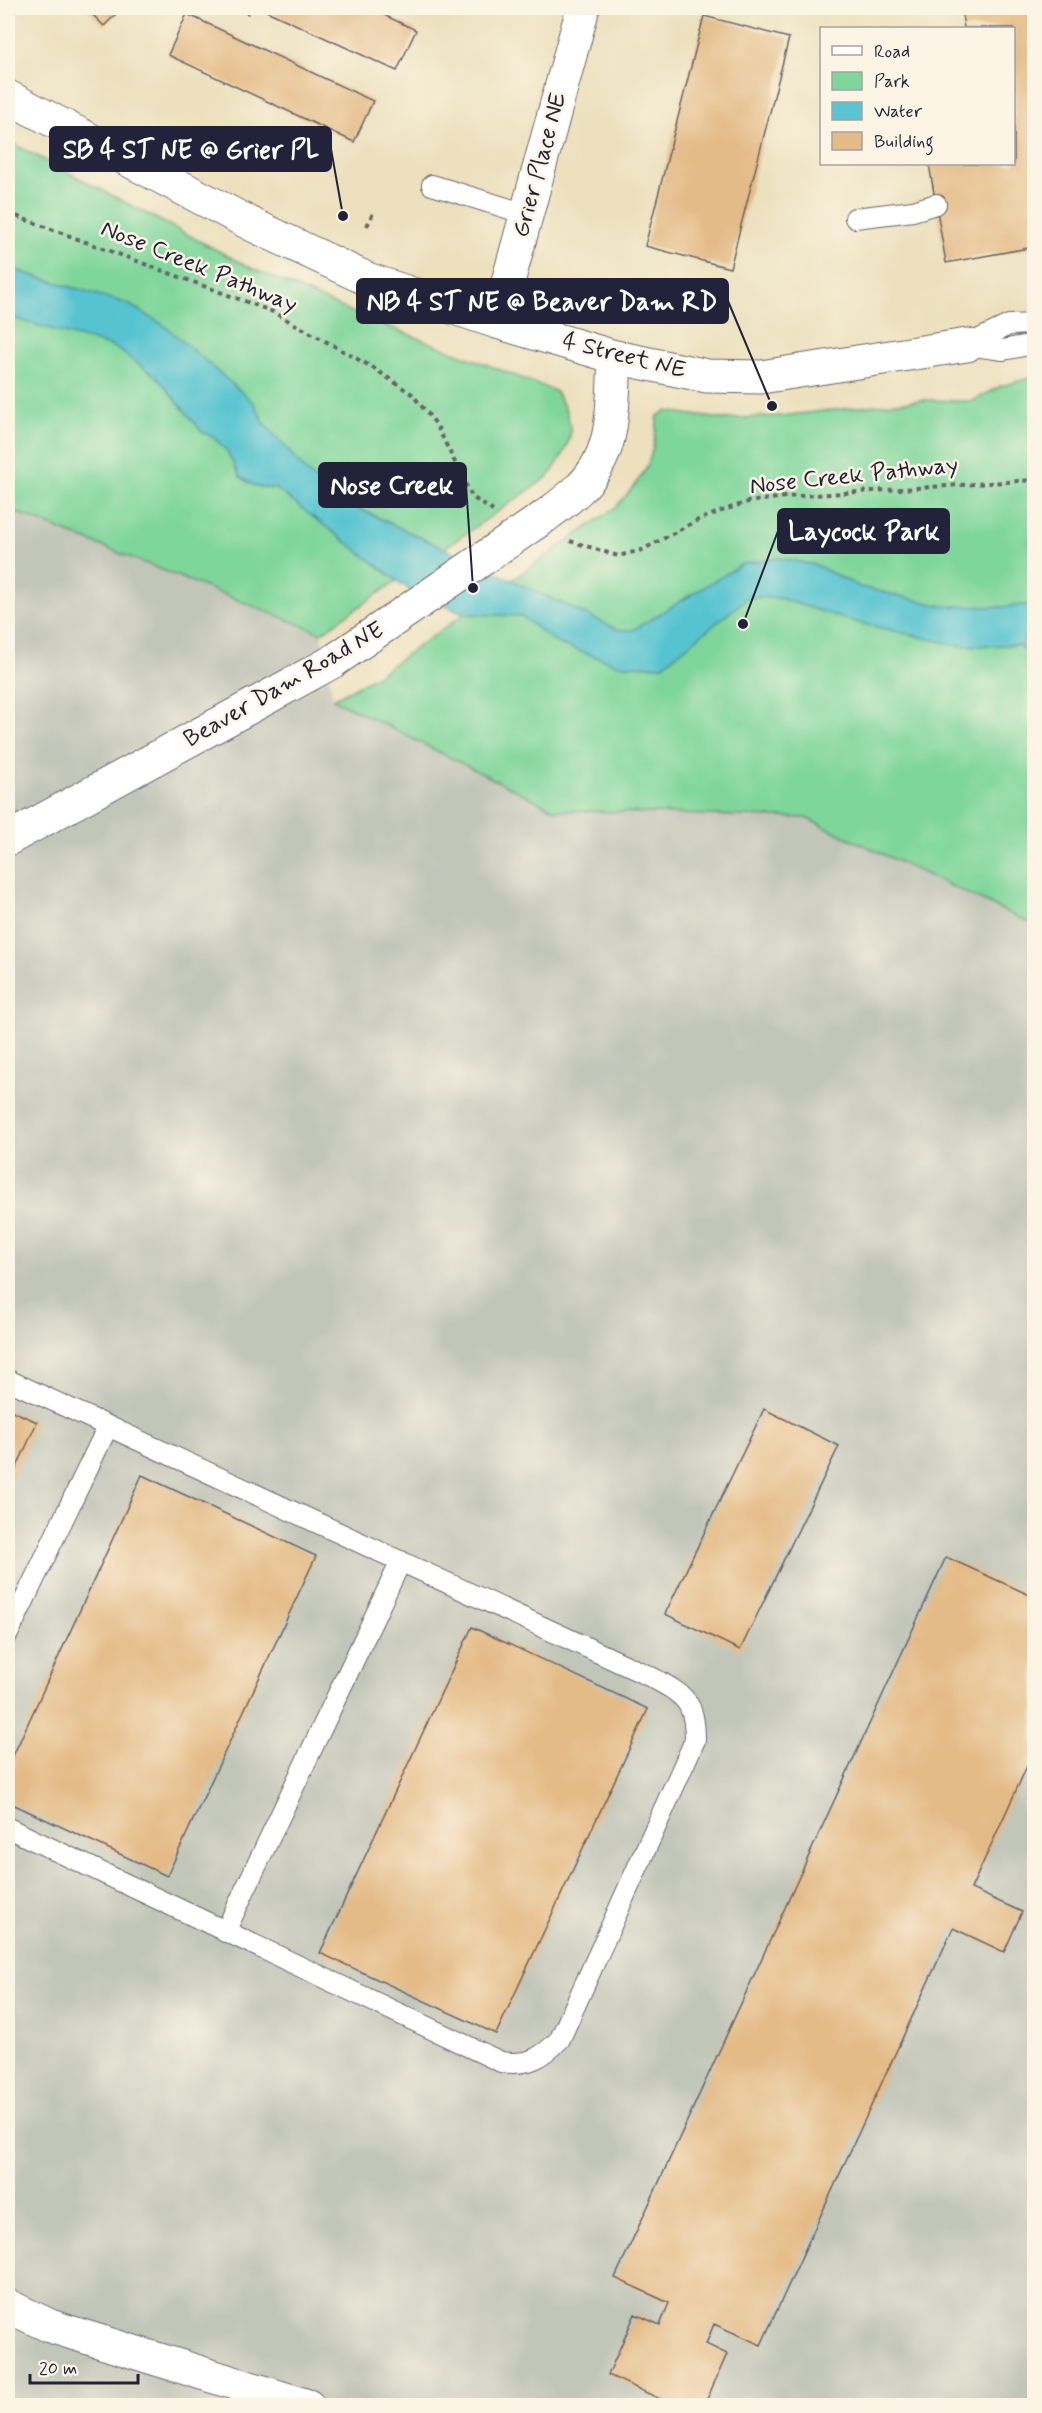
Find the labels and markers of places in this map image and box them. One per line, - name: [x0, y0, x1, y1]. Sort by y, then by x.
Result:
- callout: SB 4 ST NE @ Grier PL: [50, 127, 331, 171]
- callout: NB 4 ST NE @ Beaver Dam RD: [357, 279, 728, 323]
- callout: Nose Creek: [319, 463, 466, 507]
- callout: Laycock Park: [778, 509, 949, 553]

